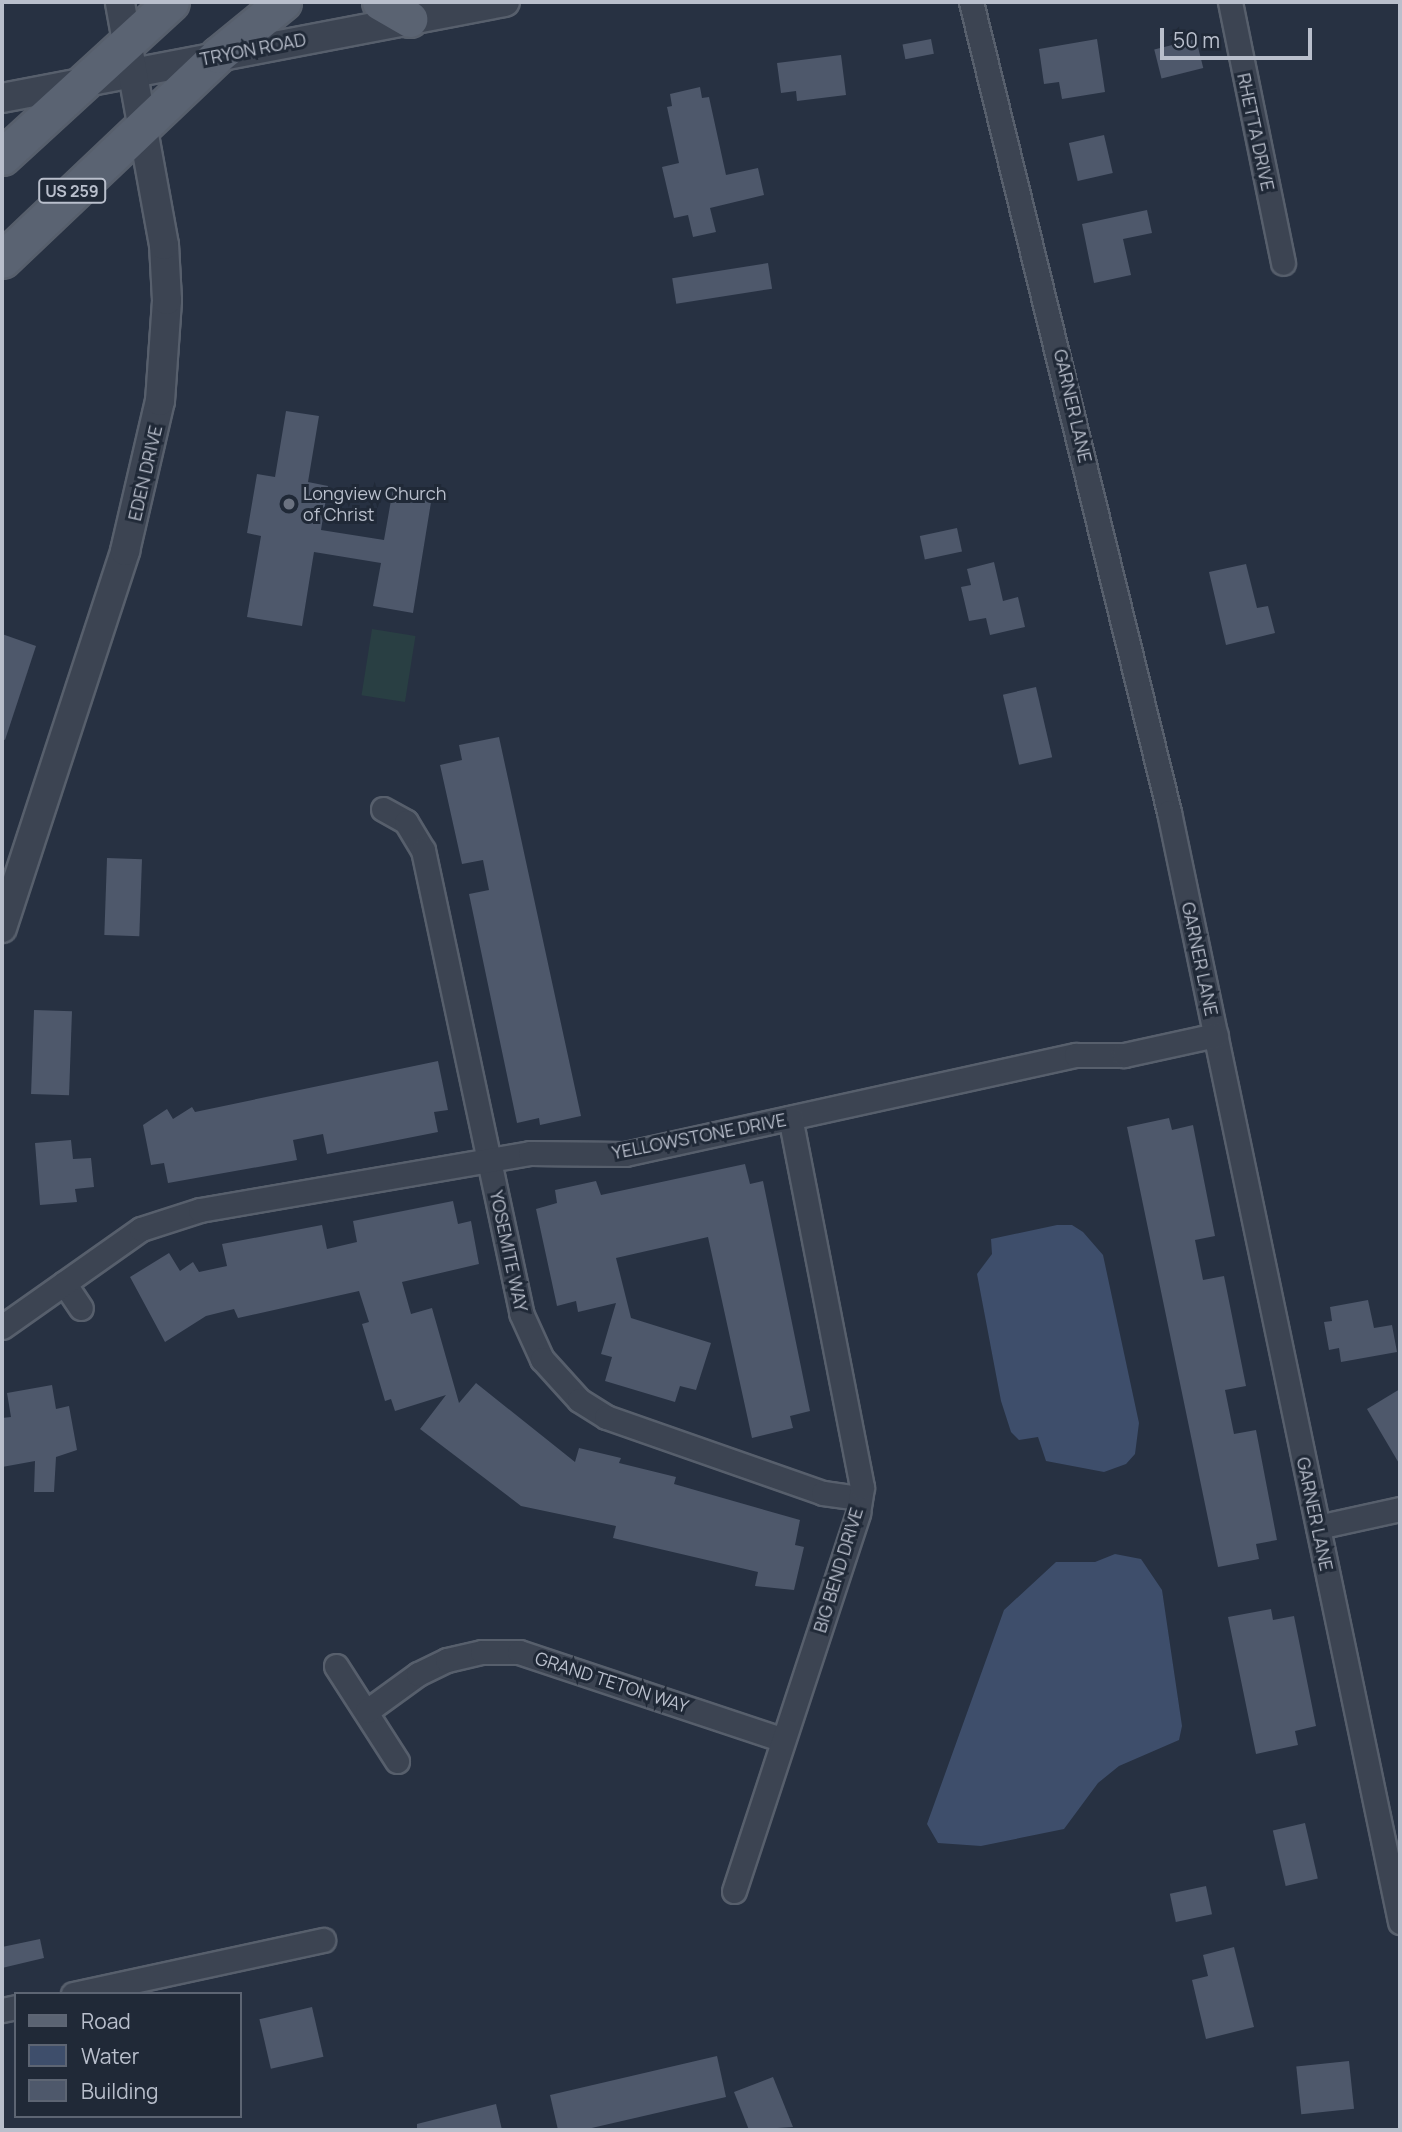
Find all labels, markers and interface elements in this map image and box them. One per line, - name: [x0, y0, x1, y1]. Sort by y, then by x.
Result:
- scale bar: [1164, 14, 1316, 58]
- text: 50 m: [1173, 26, 1220, 54]
- street label: TRYON ROAD: [198, 28, 308, 70]
- street label: RHETTA DRIVE: [1233, 71, 1279, 193]
- road number: US 259: [37, 178, 107, 204]
- street label: GARNER LANE: [1049, 347, 1097, 465]
- street label: EDEN DRIVE: [124, 423, 166, 523]
- place label: Longview Church of Christ: [303, 483, 446, 526]
- marker: Longview Church of Christ: [281, 496, 297, 512]
- street label: GARNER LANE: [1177, 900, 1223, 1018]
- street label: YELLOWSTONE DRIVE: [610, 1109, 788, 1163]
- street label: YOSEMITE WAY: [486, 1188, 532, 1314]
- street label: GARNER LANE: [1292, 1455, 1338, 1573]
- street label: BIG BEND DRIVE: [809, 1505, 867, 1635]
- street label: GRAND TETON WAY: [533, 1647, 691, 1717]
- legend: [14, 1992, 242, 2118]
- text: Road: [81, 2007, 131, 2035]
- text: Water: [81, 2042, 139, 2070]
- text: Building: [81, 2077, 158, 2105]

